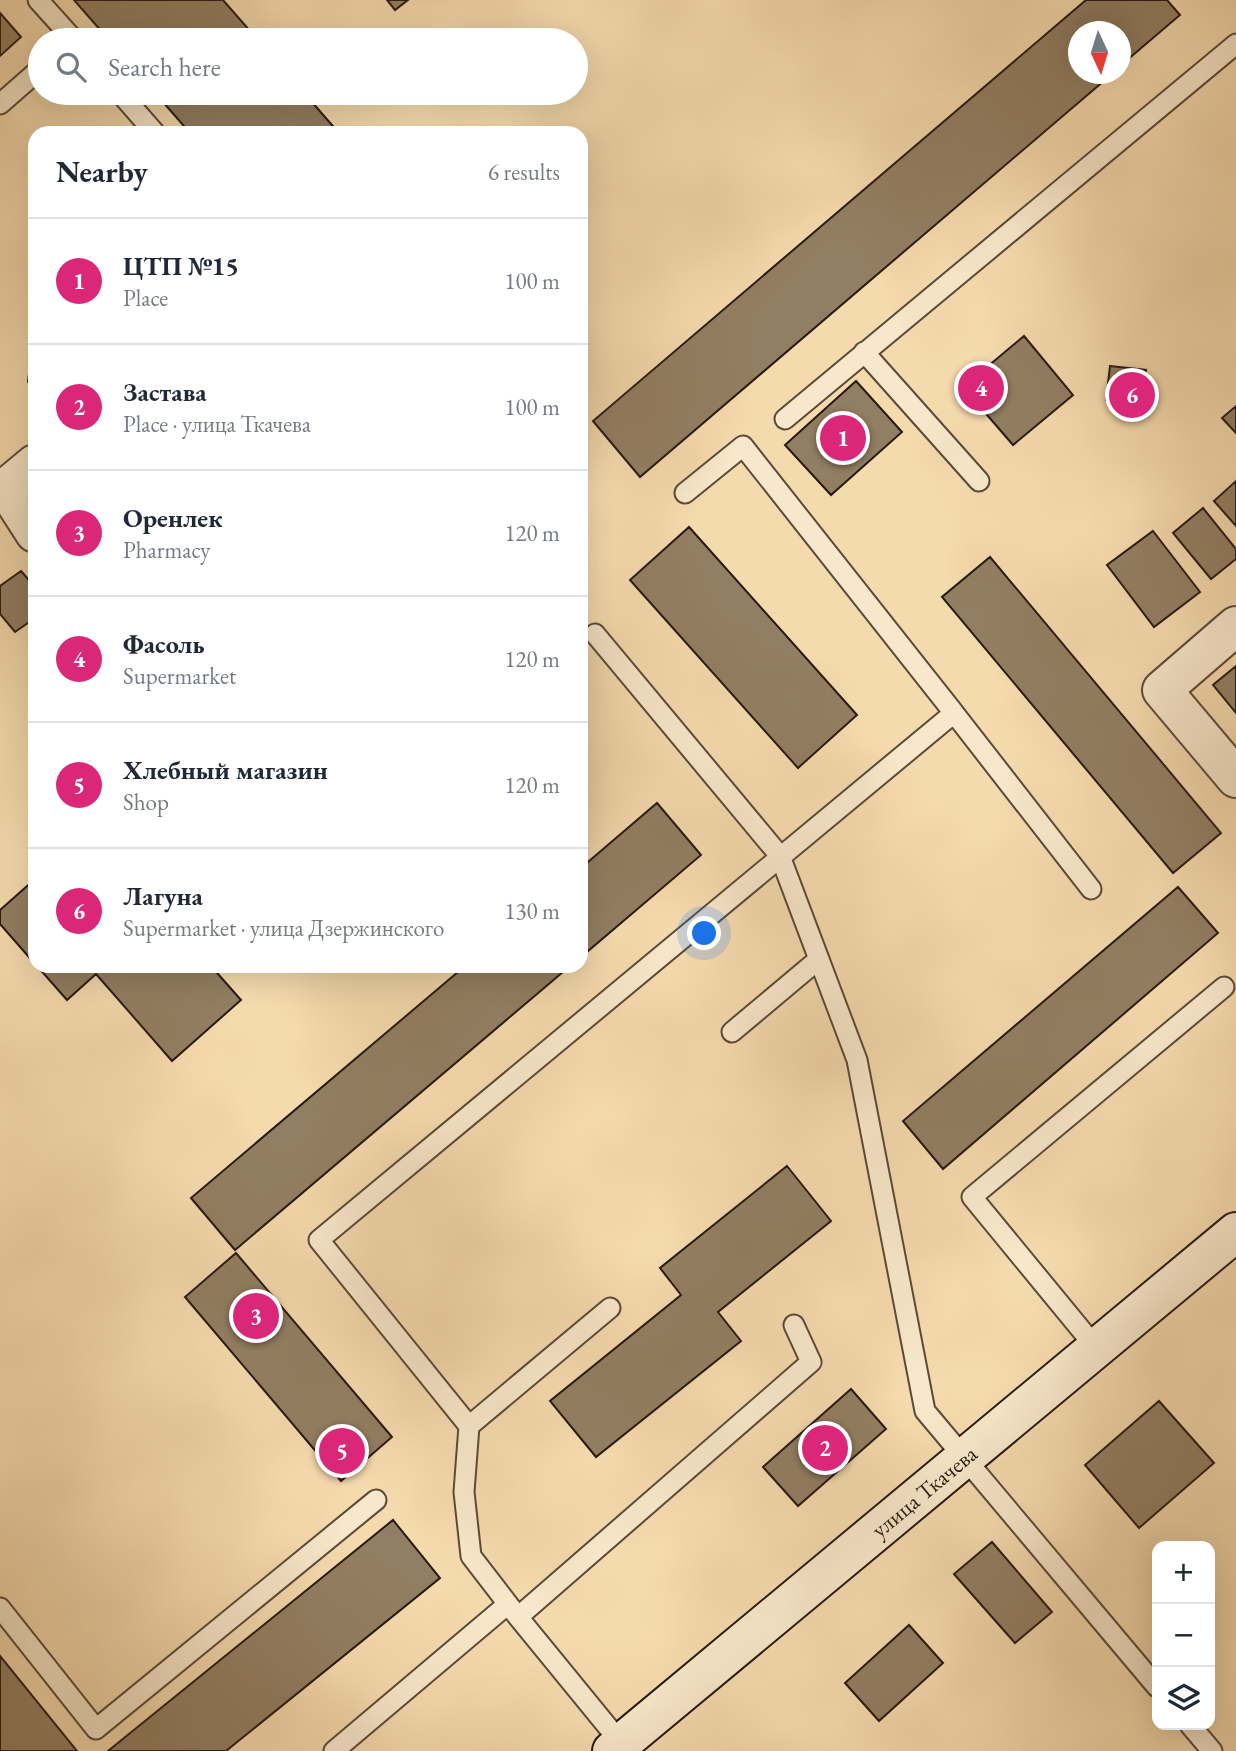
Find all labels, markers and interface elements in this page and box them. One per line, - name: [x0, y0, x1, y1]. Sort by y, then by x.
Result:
- north arrow: [1068, 21, 1131, 84]
- search box: [28, 28, 588, 105]
- icon: search: [52, 48, 90, 86]
- text: Search here: [108, 50, 221, 84]
- text: Nearby: [56, 152, 148, 191]
- text: 6 results: [488, 157, 560, 187]
- text: ЦТП №15: [123, 249, 239, 283]
- text: 1: [73, 266, 85, 296]
- text: 100 m: [504, 266, 560, 296]
- text: Place: [123, 283, 168, 313]
- pin: 4: [958, 362, 1004, 414]
- pin: 6: [1109, 369, 1155, 421]
- text: Застава: [123, 375, 207, 409]
- text: 2: [73, 392, 85, 422]
- text: 100 m: [504, 392, 560, 422]
- text: Place · улица Ткачева: [123, 409, 311, 439]
- pin: 1: [820, 412, 866, 464]
- text: Оренлек: [123, 501, 223, 535]
- text: 3: [73, 518, 85, 548]
- text: 120 m: [504, 518, 560, 548]
- text: Pharmacy: [123, 535, 210, 565]
- text: Фасоль: [123, 627, 205, 661]
- text: 4: [73, 644, 85, 674]
- text: 120 m: [504, 644, 560, 674]
- text: Supermarket: [123, 661, 236, 691]
- text: Хлебный магазин: [123, 753, 328, 787]
- text: 5: [73, 770, 85, 800]
- text: 120 m: [504, 770, 560, 800]
- text: Shop: [123, 787, 169, 817]
- text: Лагуна: [123, 879, 203, 913]
- text: 6: [73, 896, 85, 926]
- text: 130 m: [504, 896, 560, 926]
- text: Supermarket · улица Дзержинского: [123, 913, 444, 943]
- your location: [687, 916, 721, 950]
- pin: 3: [233, 1290, 279, 1342]
- pin: 2: [802, 1422, 848, 1474]
- pin: 5: [319, 1425, 365, 1477]
- street label: улица Ткачева: [865, 1438, 984, 1544]
- map controls: [1152, 1541, 1215, 1730]
- button: +: [1152, 1541, 1215, 1604]
- button: −: [1152, 1604, 1215, 1667]
- button: layers: [1152, 1667, 1215, 1730]

